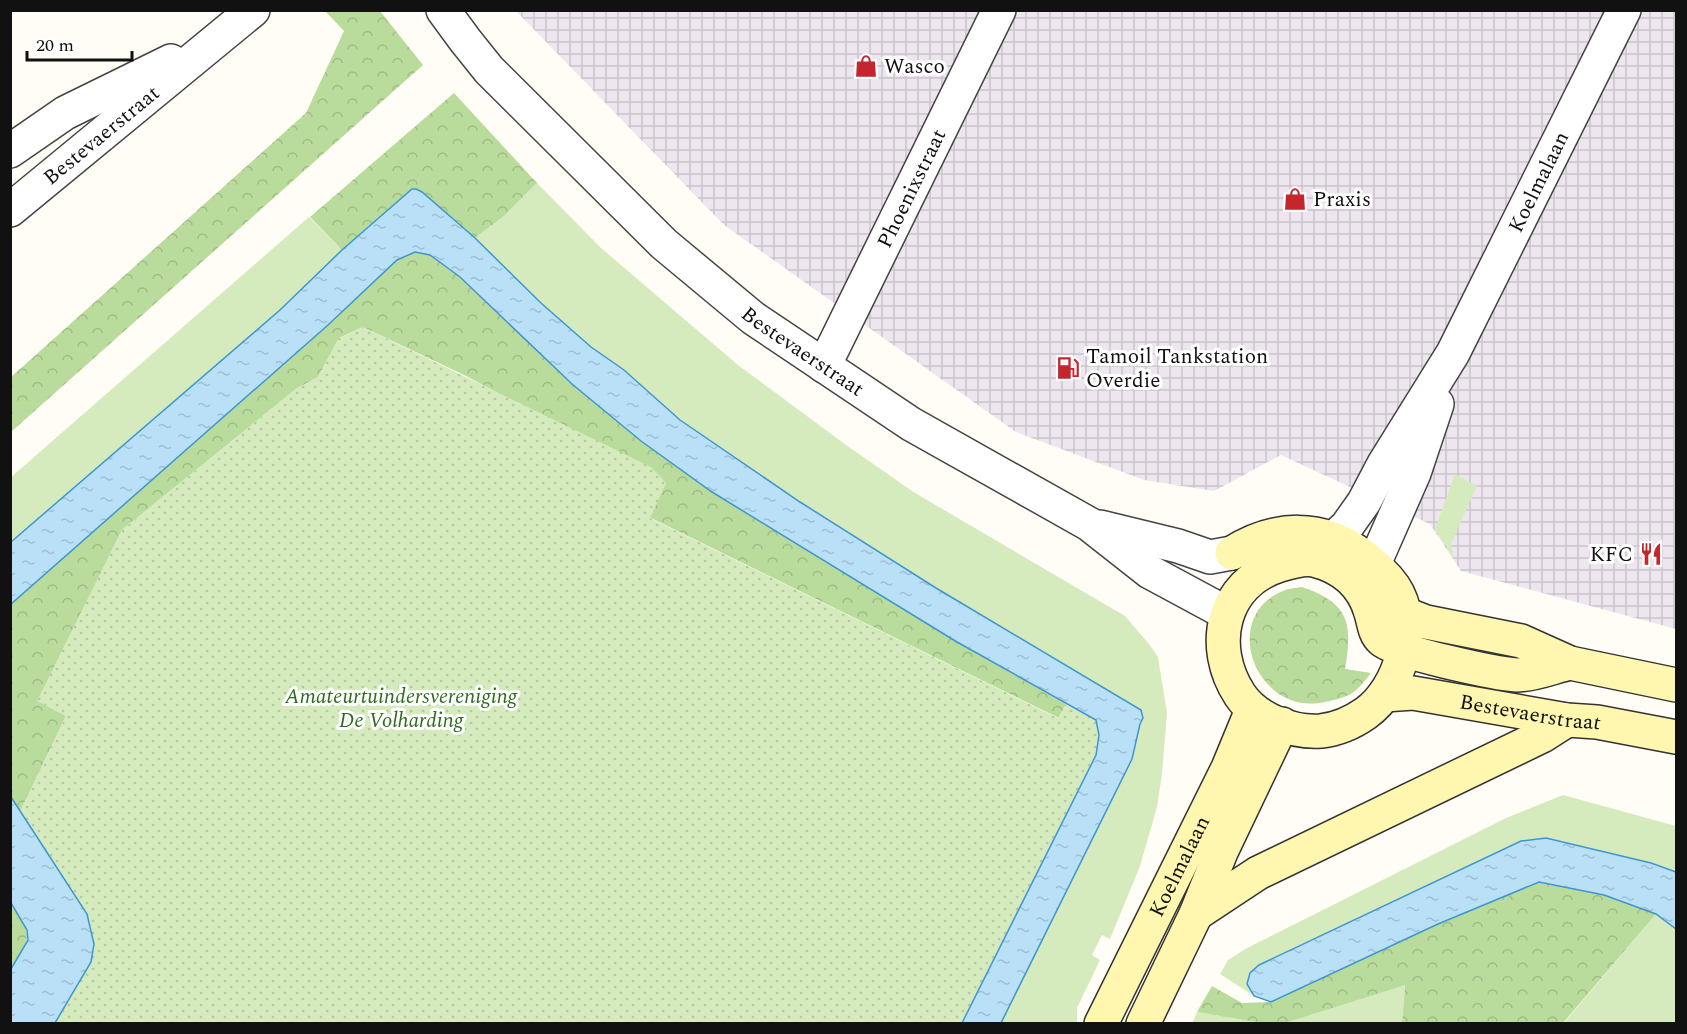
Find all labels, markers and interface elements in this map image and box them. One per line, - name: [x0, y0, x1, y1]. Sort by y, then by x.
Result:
- scale bar: [27, 24, 132, 62]
- text: 20 m: [36, 32, 74, 59]
- place label: Wasco: [884, 51, 945, 83]
- shop icon: Wasco: [853, 53, 879, 79]
- street label: Bestevaerstraat: [36, 78, 167, 193]
- street label: Phoenixstraat: [869, 124, 955, 254]
- street label: Koelmalaan: [1500, 126, 1578, 238]
- place label: Praxis: [1313, 184, 1371, 216]
- shop icon: Praxis: [1282, 186, 1308, 212]
- street label: Bestevaerstraat: [733, 299, 870, 405]
- place label: Tamoil Tankstation Overdie: [1086, 341, 1268, 397]
- fuel station icon: Tamoil Tankstation Overdie: [1055, 355, 1081, 381]
- place label: KFC: [1590, 539, 1633, 571]
- restaurant icon: KFC: [1638, 541, 1664, 567]
- park label: Amateurtuindersvereniging De Volharding: [284, 681, 518, 737]
- street label: Bestevaerstraat: [1457, 686, 1604, 739]
- street label: Koelmalaan: [1141, 811, 1219, 923]

